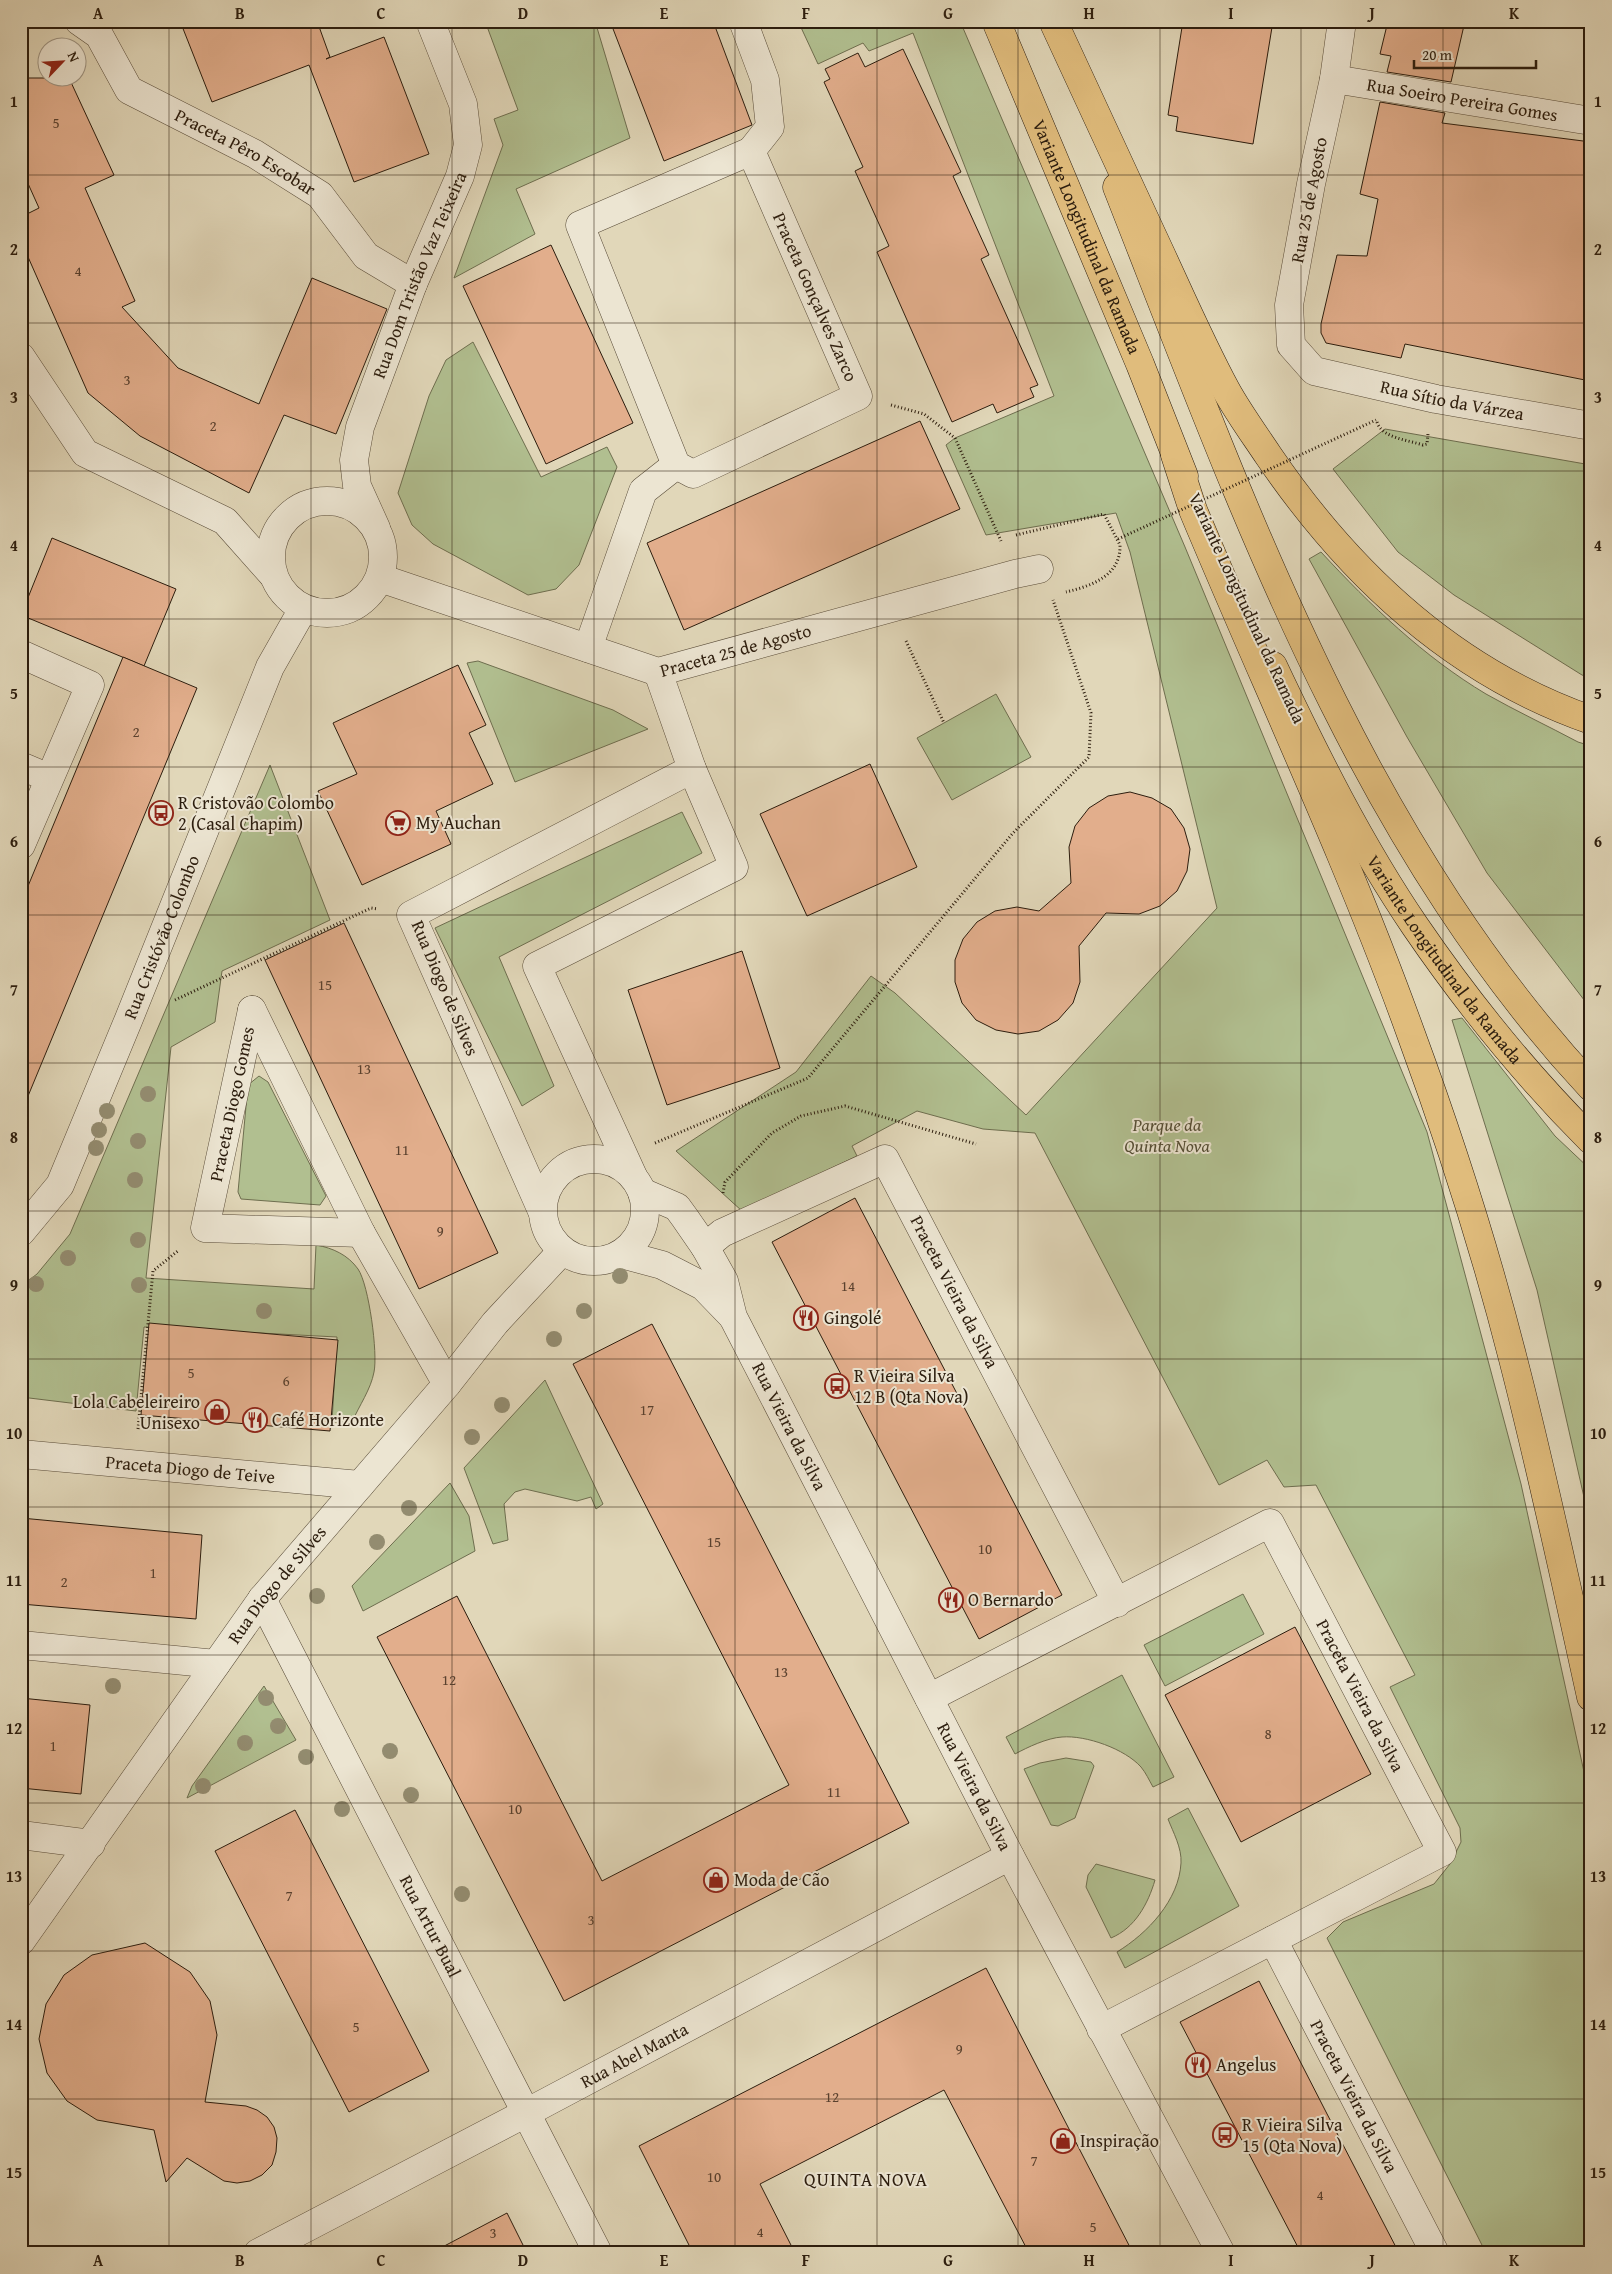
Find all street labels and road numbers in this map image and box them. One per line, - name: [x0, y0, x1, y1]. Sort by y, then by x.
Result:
- street label: Rua Soeiro Pereira Gomes: [1365, 71, 1560, 128]
- street label: Praceta Pêro Escobar: [170, 102, 322, 202]
- street label: Variante Longitudinal da Ramada: [1026, 115, 1148, 358]
- street label: Rua 25 de Agosto: [1283, 135, 1334, 265]
- street label: Rua Dom Tristão Vaz Teixeira: [365, 167, 474, 382]
- street label: Praceta Gonçalves Zarco: [766, 208, 865, 386]
- street label: Rua Sítio da Várzea: [1378, 373, 1526, 427]
- street label: Variante Longitudinal da Ramada: [1182, 488, 1313, 728]
- street label: Praceta 25 de Agosto: [657, 617, 814, 684]
- street label: Variante Longitudinal da Ramada: [1360, 850, 1529, 1070]
- street label: Rua Cristóvão Colombo: [116, 851, 206, 1023]
- street label: Rua Diogo de Silves: [405, 916, 486, 1060]
- street label: Praceta Diogo Gomes: [202, 1024, 261, 1184]
- street label: Praceta Vieira da Silva: [904, 1211, 1006, 1373]
- street label: Rua Vieira da Silva: [745, 1357, 834, 1495]
- street label: Praceta Diogo de Teive: [104, 1448, 276, 1490]
- street label: Rua Diogo de Silves: [221, 1519, 333, 1649]
- street label: Praceta Vieira da Silva: [1310, 1614, 1412, 1777]
- street label: Rua Vieira da Silva: [931, 1718, 1019, 1856]
- street label: Rua Artur Bual: [393, 1870, 468, 1982]
- street label: Rua Abel Manta: [575, 2015, 693, 2095]
- street label: Praceta Vieira da Silva: [1304, 2015, 1405, 2178]

